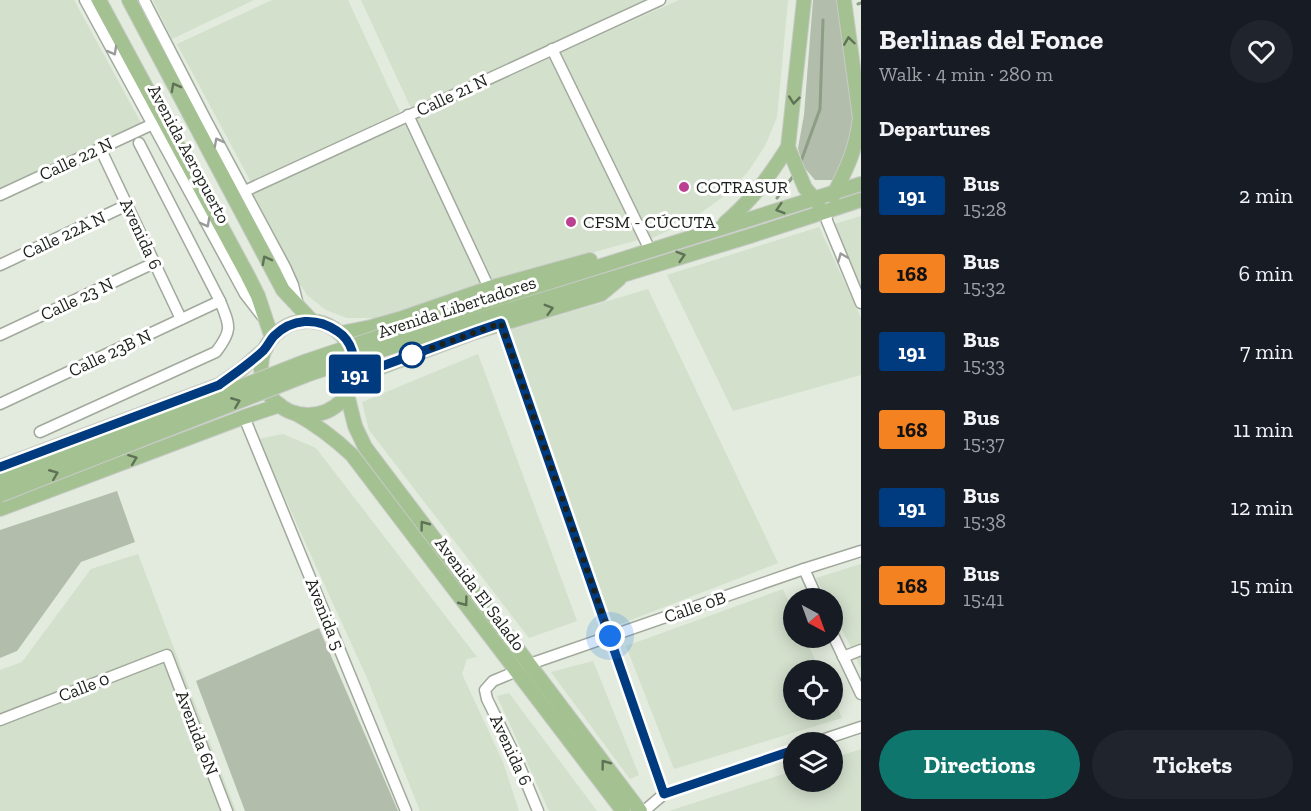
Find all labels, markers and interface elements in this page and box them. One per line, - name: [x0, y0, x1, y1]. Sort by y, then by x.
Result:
- button: heart: [1230, 20, 1293, 83]
- text: Berlinas del Fonce: [879, 23, 1103, 56]
- one-way arrow: [843, 37, 855, 46]
- one-way arrow: [106, 45, 117, 56]
- text: Walk · 4 min · 280 m: [879, 62, 1053, 86]
- street label: Calle 21 N: [413, 69, 491, 121]
- street label: Avenida Aeropuerto: [143, 81, 235, 227]
- one-way arrow: [171, 83, 182, 93]
- one-way arrow: [788, 95, 800, 104]
- text: Departures: [879, 115, 990, 142]
- street label: Calle 22 N: [36, 132, 116, 186]
- one-way arrow: [214, 138, 225, 149]
- text: Bus: [963, 170, 1000, 197]
- place label: COTRASUR: [696, 176, 788, 198]
- marker: COTRASUR: [677, 180, 691, 194]
- text: 2 min: [1239, 182, 1293, 209]
- text: 191: [898, 183, 926, 208]
- street label: Avenida 6: [115, 195, 167, 273]
- text: 15:28: [963, 197, 1006, 221]
- one-way arrow: [775, 202, 786, 214]
- street label: Calle 22A N: [19, 206, 109, 264]
- place label: CFSM - CÚCUTA: [583, 211, 716, 233]
- marker: CFSM - CÚCUTA: [564, 215, 578, 229]
- one-way arrow: [199, 216, 210, 227]
- text: Bus: [963, 248, 1000, 275]
- one-way arrow: [675, 251, 686, 263]
- one-way arrow: [837, 253, 849, 264]
- one-way arrow: [262, 255, 273, 266]
- text: 6 min: [1239, 260, 1293, 287]
- text: 168: [896, 261, 928, 286]
- street label: Avenida Libertadores: [375, 271, 539, 343]
- street label: Calle 23 N: [37, 273, 117, 325]
- text: 15:32: [963, 275, 1006, 299]
- one-way arrow: [543, 304, 554, 316]
- street label: Calle 23B N: [65, 324, 155, 382]
- text: Bus: [963, 326, 1000, 353]
- text: 7 min: [1240, 338, 1293, 365]
- text: 191: [898, 339, 926, 364]
- unlabelled marker: [399, 342, 425, 368]
- text: 15:33: [963, 353, 1005, 377]
- line badge: 191: [320, 354, 389, 394]
- text: 191: [341, 362, 369, 387]
- one-way arrow: [230, 397, 241, 410]
- text: Bus: [963, 404, 1000, 431]
- text: 11 min: [1233, 416, 1293, 443]
- text: 168: [896, 417, 928, 442]
- text: 15:37: [963, 431, 1005, 455]
- one-way arrow: [127, 453, 138, 466]
- one-way arrow: [48, 469, 59, 481]
- text: Bus: [963, 482, 1000, 509]
- text: 12 min: [1230, 494, 1293, 521]
- text: 191: [898, 495, 926, 520]
- text: 15:38: [963, 509, 1006, 533]
- one-way arrow: [421, 521, 432, 532]
- street label: Avenida El Salado: [430, 533, 530, 655]
- text: Bus: [963, 560, 1000, 587]
- text: 15 min: [1231, 572, 1293, 599]
- text: 168: [896, 573, 928, 598]
- street label: Avenida 5: [301, 575, 349, 653]
- street label: Calle 0B: [661, 586, 729, 628]
- text: 15:41: [963, 587, 1004, 611]
- north arrow: [783, 588, 843, 648]
- map controls: [783, 588, 843, 792]
- one-way arrow: [456, 595, 467, 606]
- your location: [595, 621, 625, 651]
- button: locate: [783, 660, 843, 720]
- street label: Calle 0: [55, 667, 113, 707]
- street label: Avenida 6N: [171, 688, 223, 778]
- street label: Avenida 6: [485, 711, 537, 789]
- button: Directions: [879, 730, 1080, 799]
- button: Tickets: [1092, 730, 1293, 799]
- button: layers: [783, 732, 843, 792]
- one-way arrow: [602, 760, 613, 771]

